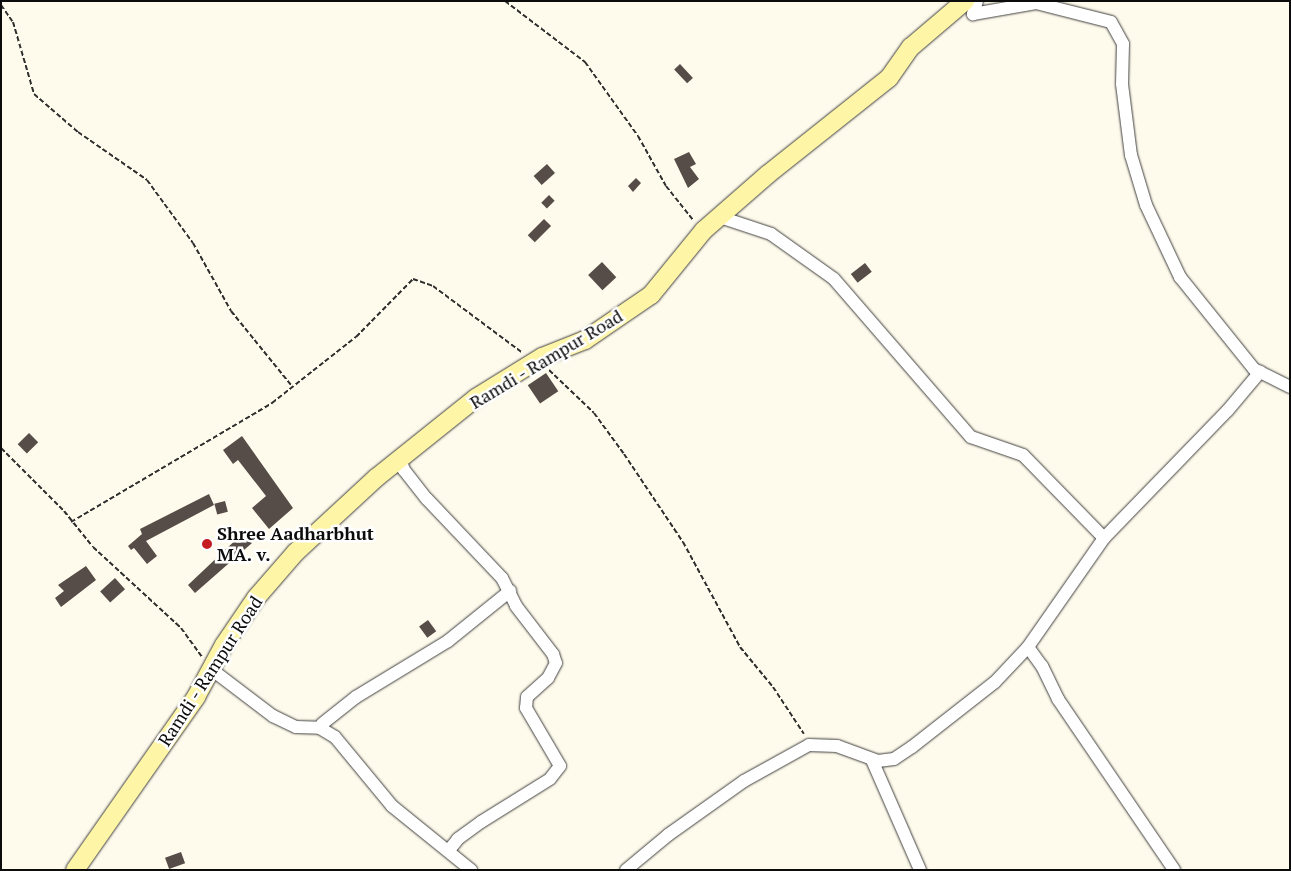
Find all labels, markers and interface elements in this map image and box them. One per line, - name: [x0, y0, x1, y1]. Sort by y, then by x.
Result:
- street label: Ramdi - Rampur Road: [465, 304, 627, 414]
- place label: Shree Aadharbhut MA. v.: [217, 523, 374, 566]
- marker: Shree Aadharbhut MA. v.: [201, 538, 213, 550]
- street label: Ramdi - Rampur Road: [153, 591, 267, 751]

